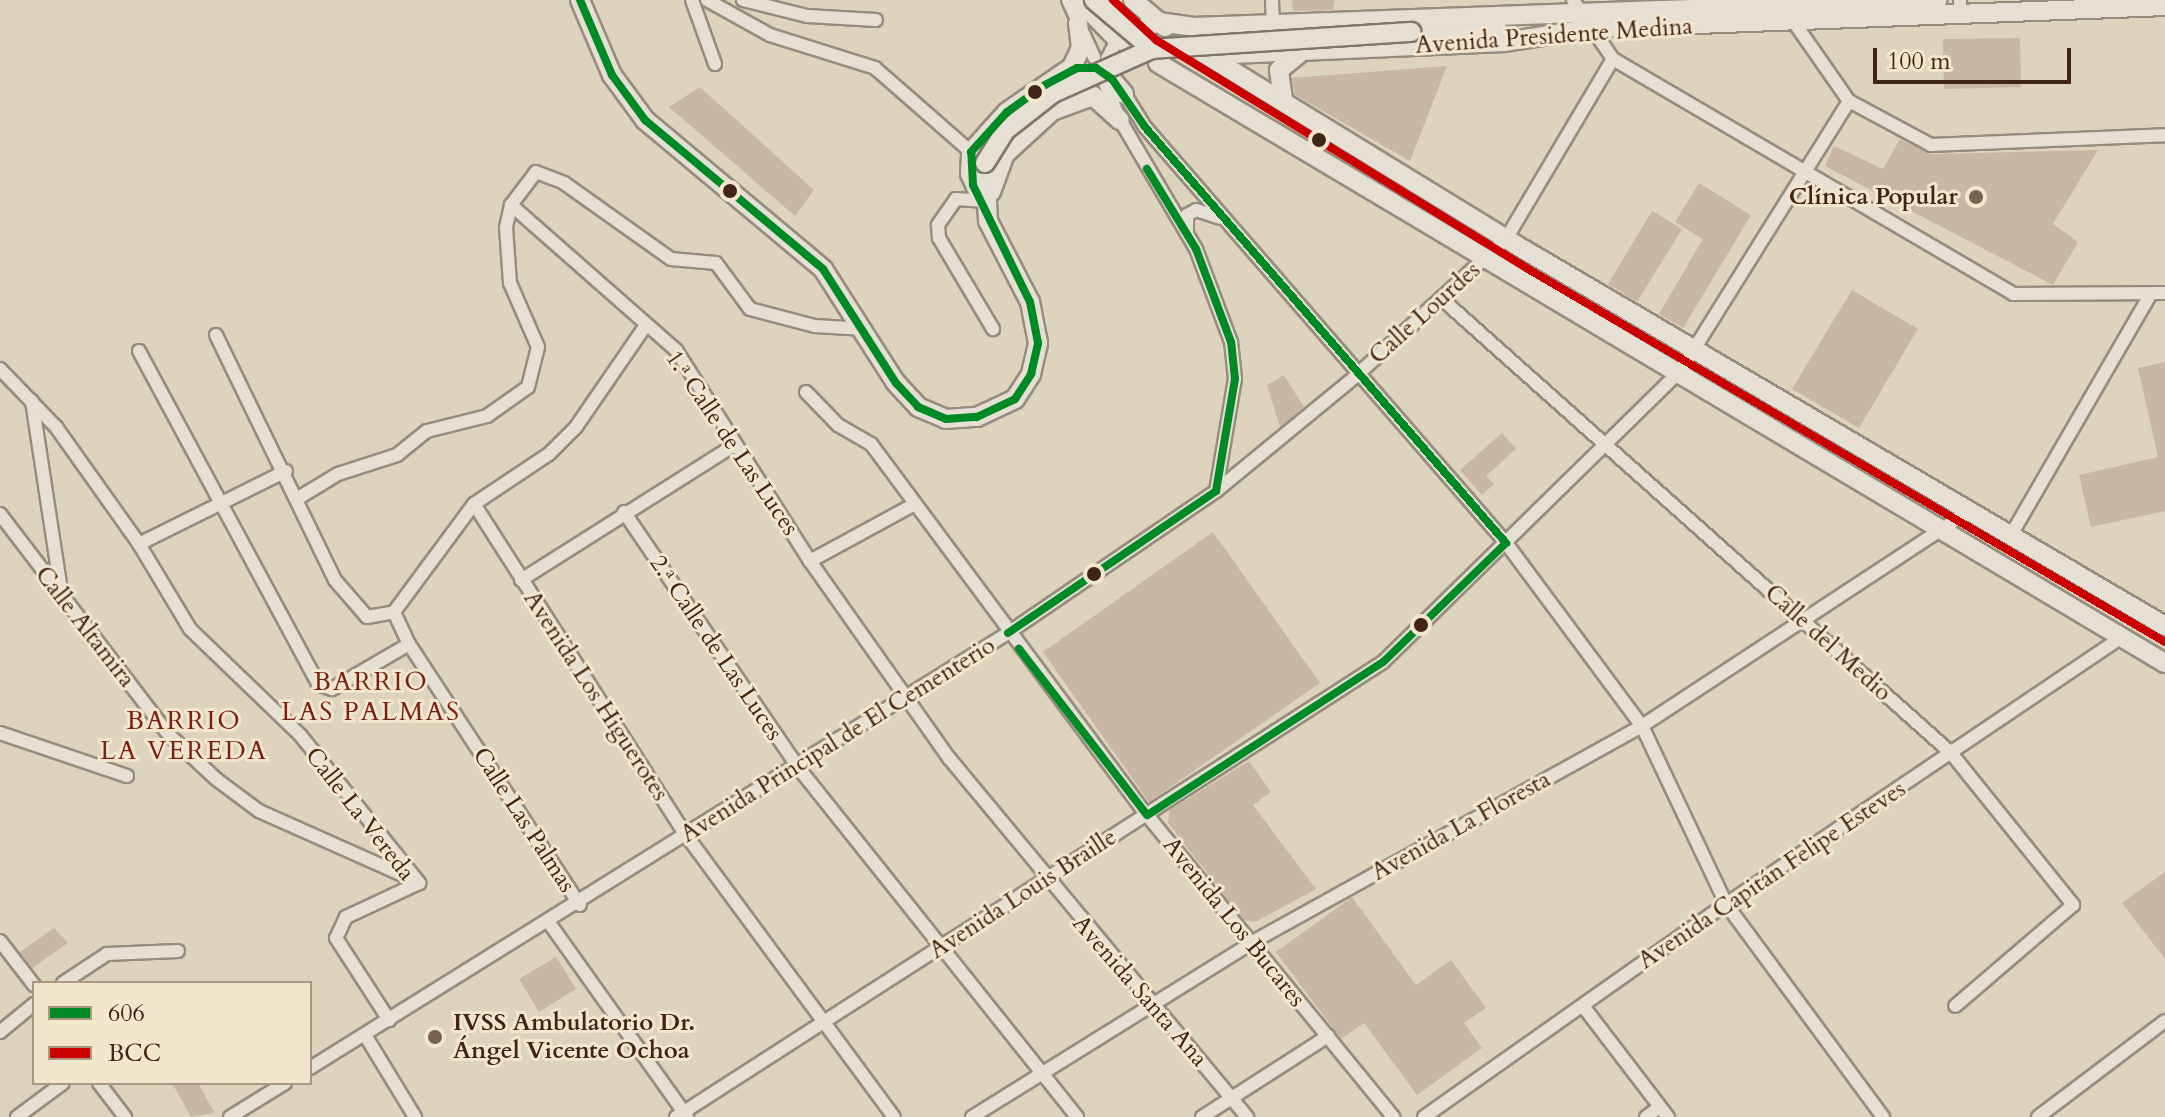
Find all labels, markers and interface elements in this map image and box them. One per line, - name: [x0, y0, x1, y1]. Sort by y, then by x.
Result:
- street label: Avenida Presidente Medina: [1414, 12, 1694, 60]
- scale bar: [1877, 32, 2075, 82]
- text: 100 m: [1887, 45, 1951, 78]
- unlabelled marker: [1027, 84, 1043, 100]
- unlabelled marker: [1311, 132, 1327, 148]
- unlabelled marker: [722, 183, 738, 199]
- place label: Clínica Popular: [1789, 183, 1958, 211]
- marker: Clínica Popular: [1965, 186, 1987, 208]
- street label: Calle Lourdes: [1364, 256, 1486, 370]
- street label: 1.ª Calle de Las Luces: [659, 345, 805, 541]
- street label: 2.ª Calle de Las Luces: [643, 550, 789, 746]
- street label: Calle Altamira: [29, 561, 141, 693]
- unlabelled marker: [1086, 566, 1102, 582]
- street label: Calle del Medio: [1759, 579, 1897, 707]
- street label: Avenida Los Higuerotes: [517, 586, 675, 806]
- unlabelled marker: [1413, 617, 1429, 633]
- street label: Avenida Principal de El Cementerio: [675, 631, 1001, 849]
- district label: BARRIO LAS PALMAS: [281, 666, 461, 728]
- district label: BARRIO LA VEREDA: [100, 705, 268, 766]
- street label: Calle La Vereda: [299, 742, 421, 886]
- street label: Calle Las Palmas: [466, 742, 582, 898]
- street label: Avenida La Floresta: [1367, 765, 1555, 887]
- street label: Avenida Capitán Felipe Esteves: [1633, 775, 1911, 975]
- street label: Avenida Louis Braille: [924, 823, 1122, 965]
- street label: Avenida Los Bucares: [1157, 831, 1311, 1013]
- street label: Avenida Santa Ana: [1066, 909, 1214, 1073]
- legend: [32, 981, 312, 1085]
- text: 606: [108, 997, 145, 1030]
- place label: IVSS Ambulatorio Dr. Ángel Vicente Ochoa: [453, 1009, 695, 1065]
- marker: IVSS Ambulatorio Dr. Ángel Vicente Ochoa: [424, 1026, 446, 1048]
- text: BCC: [108, 1037, 161, 1070]

